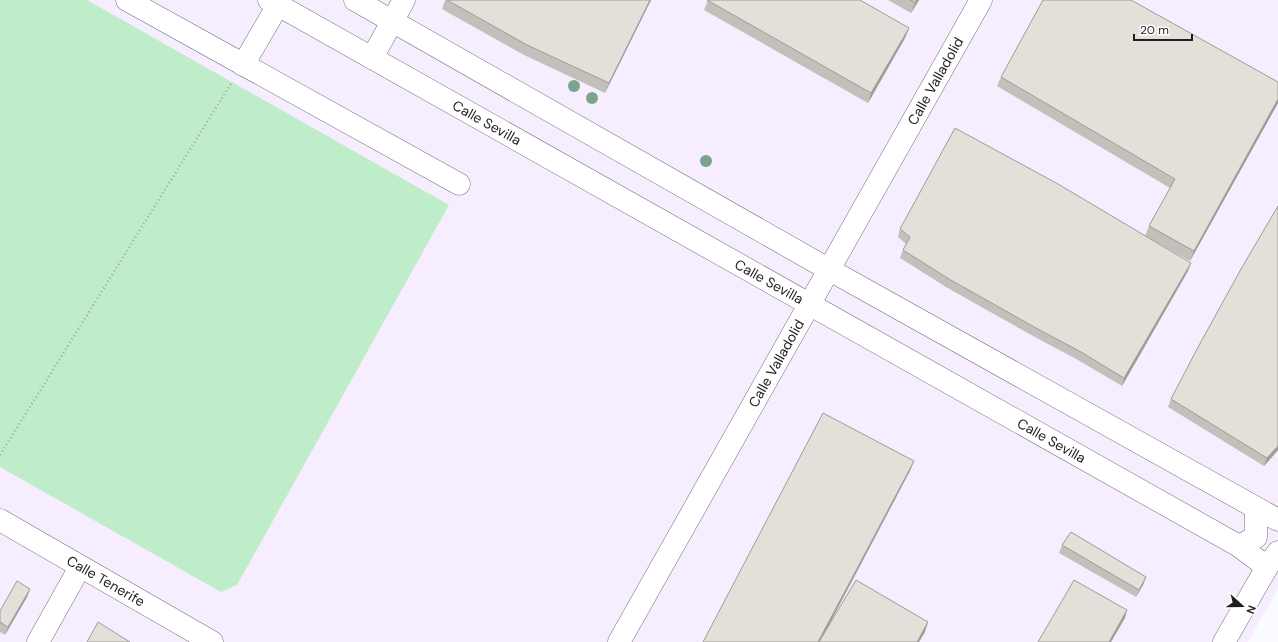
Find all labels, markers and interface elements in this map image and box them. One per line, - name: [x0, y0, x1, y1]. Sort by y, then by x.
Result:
- scale bar: [1134, 16, 1192, 42]
- text: 20 m: [1140, 22, 1169, 38]
- street label: Calle Valladolid: [903, 34, 967, 128]
- street label: Calle Sevilla: [449, 96, 524, 149]
- street label: Calle Sevilla: [732, 255, 807, 308]
- street label: Calle Valladolid: [744, 316, 808, 410]
- street label: Calle Sevilla: [1014, 414, 1089, 467]
- street label: Calle Tenerife: [63, 551, 148, 610]
- north arrow: [1222, 586, 1262, 626]
- text: N: [1243, 603, 1259, 616]

